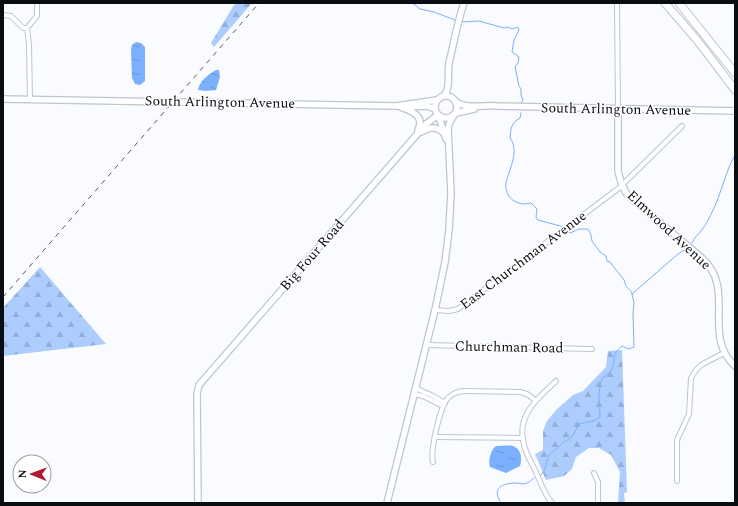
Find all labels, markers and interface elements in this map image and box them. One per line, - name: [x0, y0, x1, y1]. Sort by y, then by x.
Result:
- street label: South Arlington Avenue: [145, 90, 296, 114]
- street label: South Arlington Avenue: [541, 97, 692, 121]
- street label: Elmwood Avenue: [622, 185, 716, 275]
- street label: East Churchman Avenue: [455, 205, 591, 315]
- street label: Big Four Road: [275, 214, 349, 295]
- street label: Churchman Road: [455, 336, 564, 358]
- north arrow: [12, 454, 52, 494]
- text: N: [14, 469, 31, 478]

